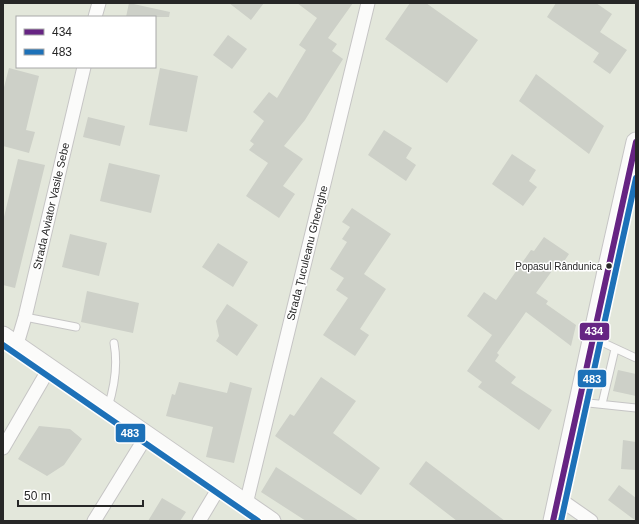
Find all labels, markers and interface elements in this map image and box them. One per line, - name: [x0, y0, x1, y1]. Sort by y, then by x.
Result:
- legend: [16, 16, 156, 68]
- text: 434: [52, 25, 72, 39]
- text: 483: [52, 45, 72, 59]
- street label: Strada Aviator Vasile Sebe: [31, 141, 71, 271]
- street label: Strada Țuculeanu Gheorghe: [284, 184, 330, 322]
- place label: Popasul Rândunica: [515, 261, 602, 272]
- marker: Popasul Rândunica: [604, 261, 614, 271]
- line badge: 434: [579, 322, 610, 341]
- text: 434: [585, 325, 604, 337]
- line badge: 483: [577, 369, 607, 388]
- text: 483: [583, 373, 601, 385]
- line badge: 483: [115, 423, 146, 443]
- text: 483: [121, 427, 139, 439]
- scale bar: [18, 482, 143, 508]
- text: 50 m: [24, 489, 51, 503]

